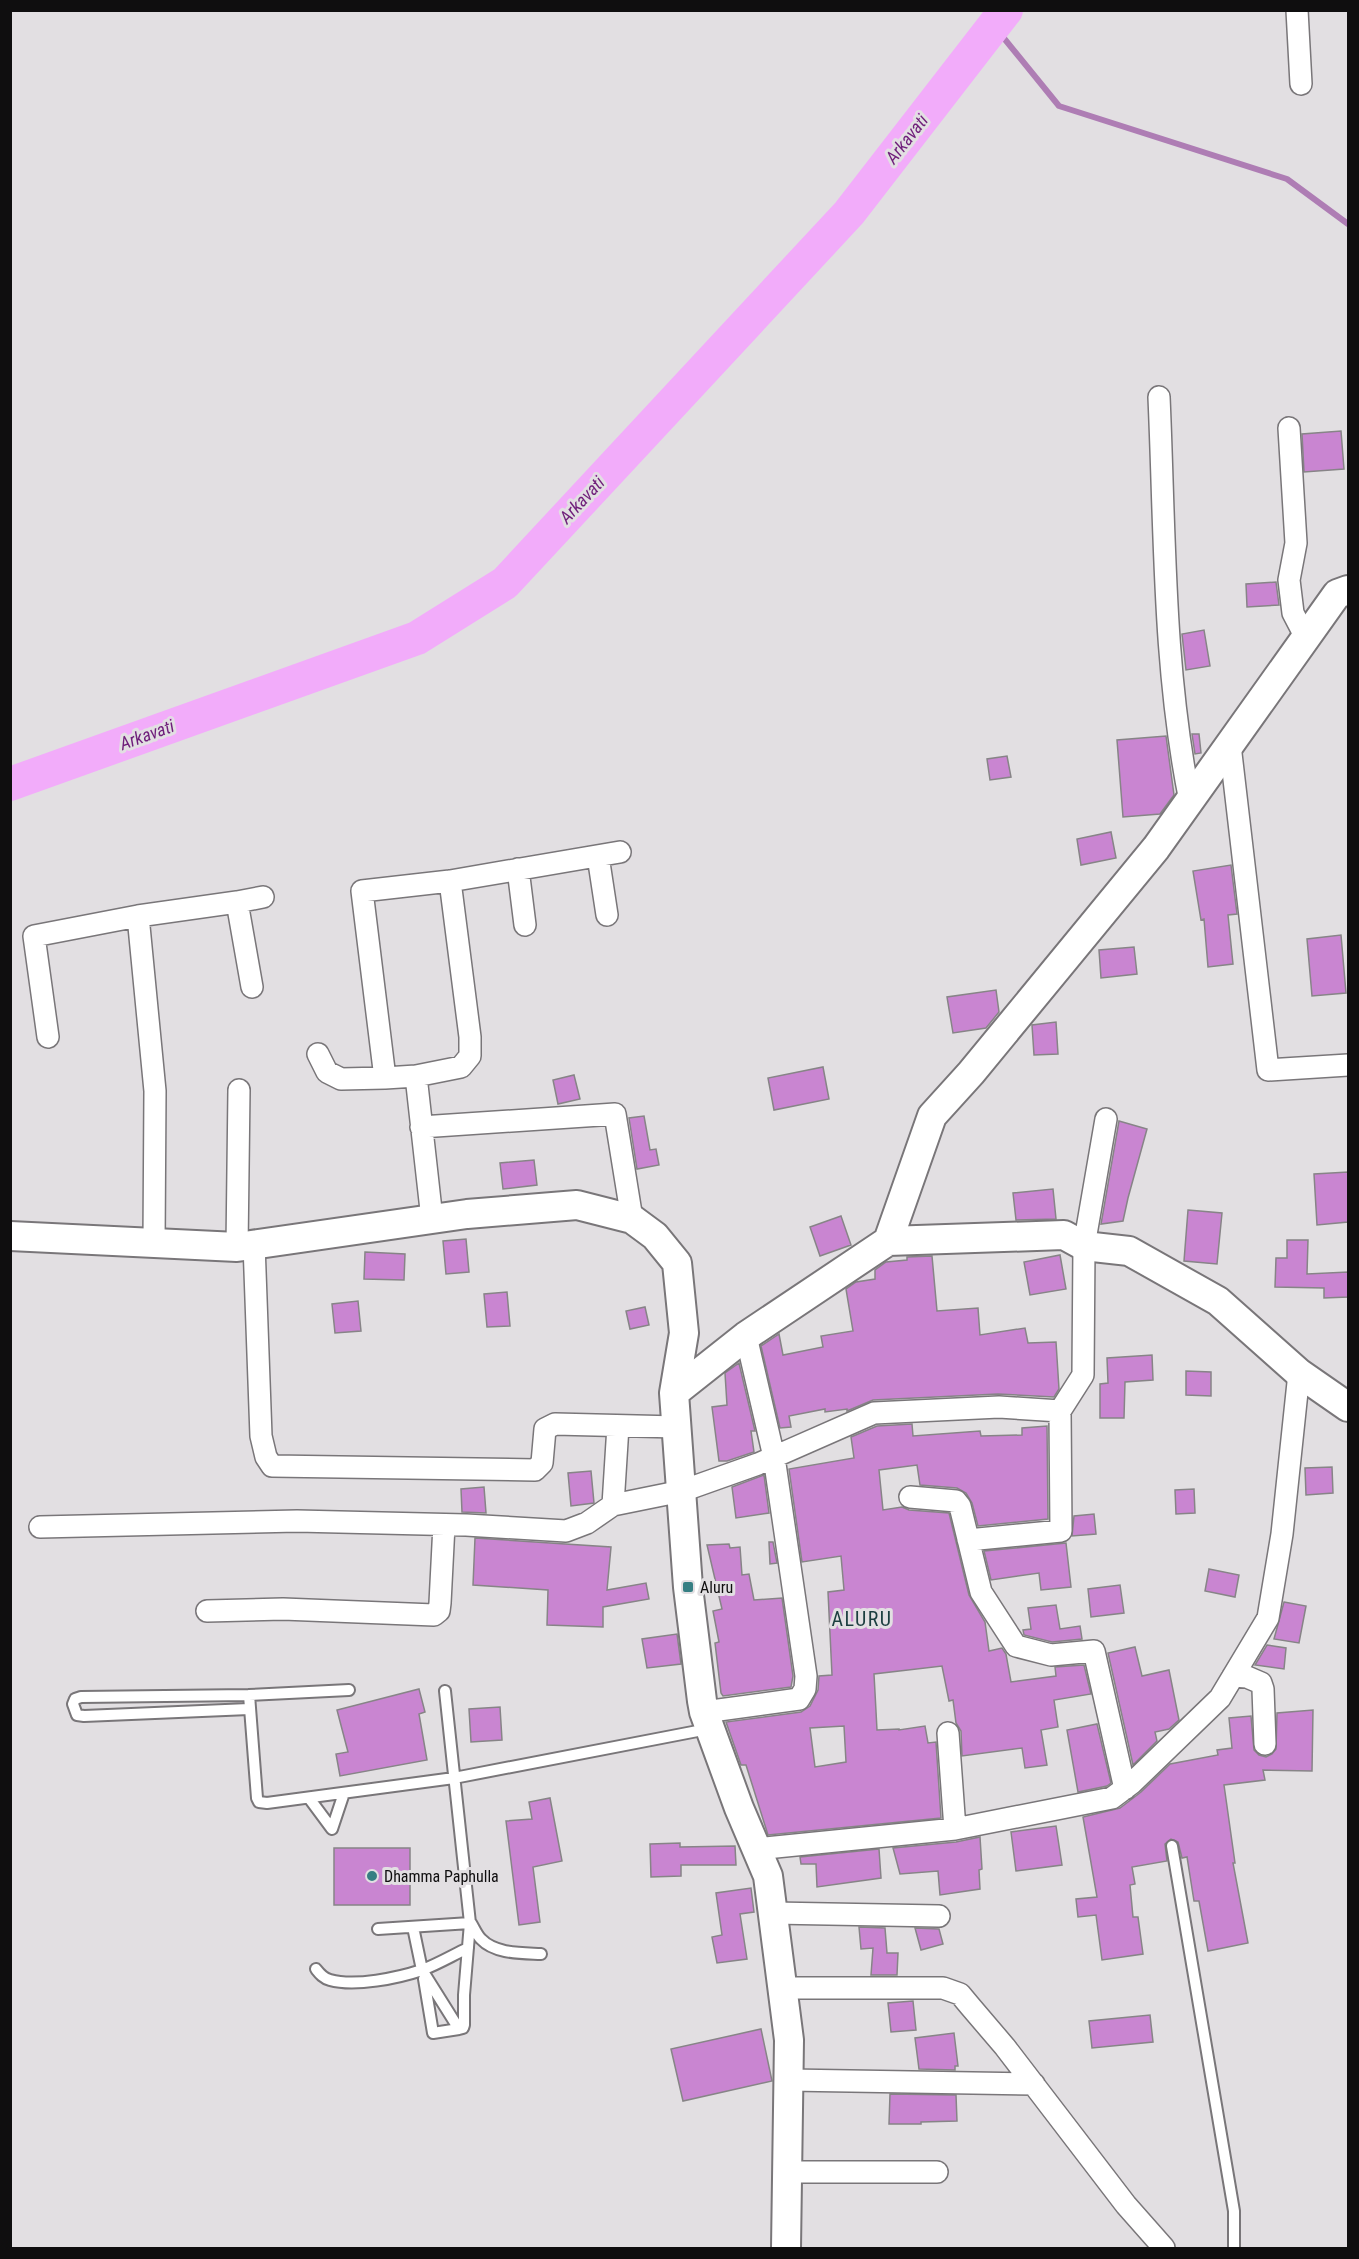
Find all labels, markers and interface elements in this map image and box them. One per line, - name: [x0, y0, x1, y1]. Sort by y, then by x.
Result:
- water label: Arkavati: [880, 109, 933, 168]
- water label: Arkavati: [554, 471, 609, 528]
- water label: Arkavati: [116, 715, 178, 754]
- place label: Aluru: [700, 1578, 733, 1597]
- marker: Aluru: [681, 1580, 695, 1594]
- district label: ALURU: [831, 1607, 893, 1631]
- place label: Dhamma Paphulla: [384, 1867, 499, 1886]
- marker: Dhamma Paphulla: [365, 1869, 379, 1883]

